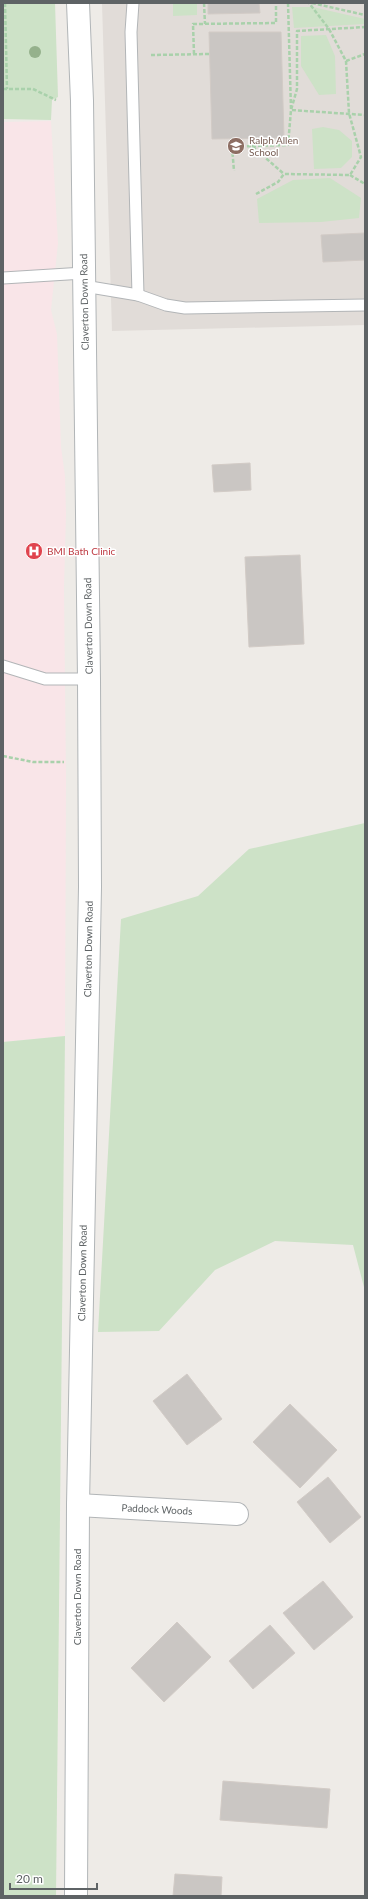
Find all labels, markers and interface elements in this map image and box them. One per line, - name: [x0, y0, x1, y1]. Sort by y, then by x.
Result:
- place label: Ralph Allen School: [249, 134, 298, 158]
- school or university icon: Ralph Allen School: [226, 136, 246, 156]
- street label: Claverton Down Road: [77, 254, 91, 350]
- hospital icon: BMI Bath Clinic: [24, 541, 44, 561]
- place label: BMI Bath Clinic: [47, 545, 116, 557]
- street label: Claverton Down Road: [81, 578, 95, 674]
- street label: Claverton Down Road: [81, 901, 95, 997]
- street label: Claverton Down Road: [75, 1225, 89, 1321]
- street label: Paddock Woods: [121, 1501, 193, 1517]
- street label: Claverton Down Road: [71, 1549, 83, 1645]
- scale bar: [10, 1865, 97, 1891]
- text: 20 m: [16, 1871, 43, 1886]

